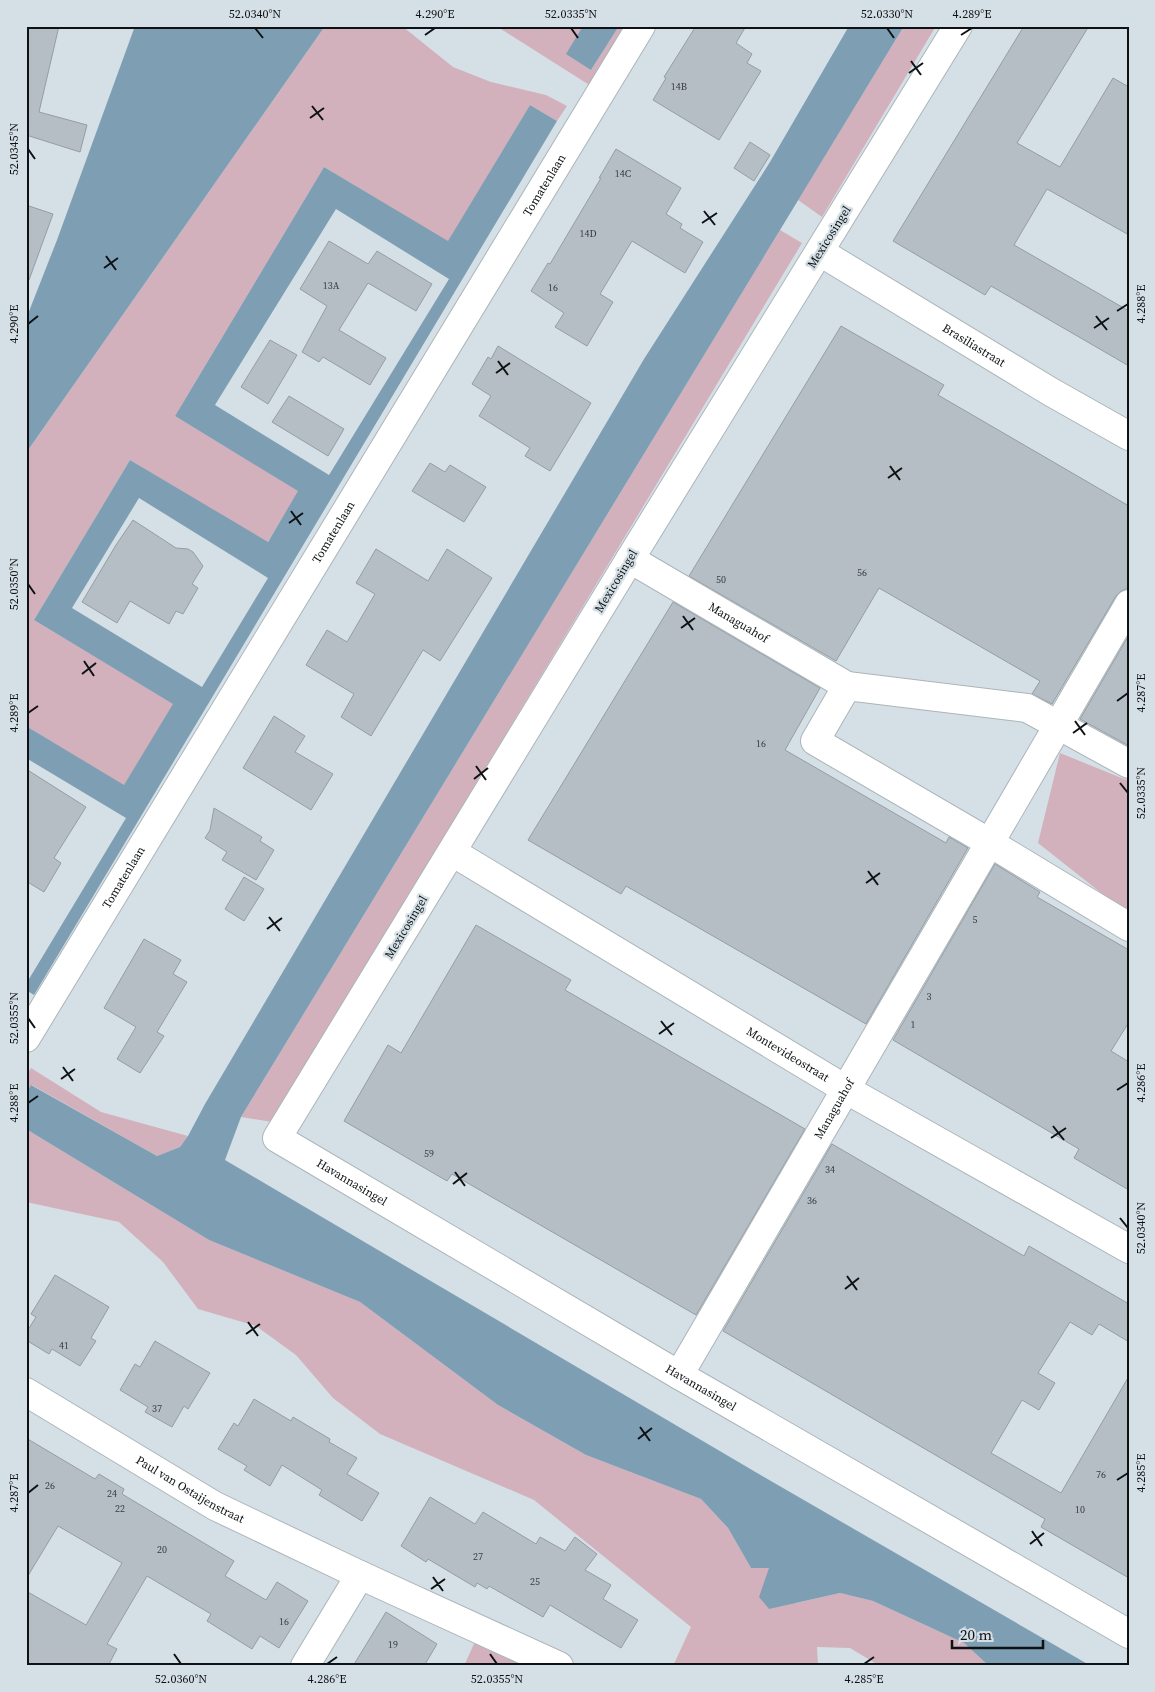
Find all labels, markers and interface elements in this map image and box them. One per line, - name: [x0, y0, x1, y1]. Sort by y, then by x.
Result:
- text: 52.0340°N: [229, 6, 281, 22]
- text: 4.290°E: [416, 6, 454, 22]
- text: 52.0335°N: [545, 6, 597, 22]
- text: 52.0330°N: [861, 6, 913, 22]
- text: 4.289°E: [953, 6, 991, 22]
- house number: 14B: [671, 80, 687, 93]
- text: 52.0345°N: [6, 123, 22, 175]
- street label: Tomatenlaan: [519, 151, 569, 219]
- house number: 14C: [615, 167, 631, 180]
- street label: Mexicosingel: [803, 202, 855, 271]
- house number: 14D: [579, 227, 597, 240]
- house number: 13A: [323, 279, 340, 292]
- house number: 16: [548, 281, 558, 294]
- text: 4.288°E: [1133, 285, 1149, 323]
- text: 4.290°E: [6, 305, 22, 343]
- street label: Brasiliastraat: [939, 320, 1008, 371]
- street label: Tomatenlaan: [308, 498, 359, 566]
- street label: Mexicosingel: [591, 546, 641, 615]
- text: 52.0350°N: [6, 558, 22, 610]
- house number: 56: [857, 566, 867, 579]
- house number: 50: [716, 573, 726, 586]
- street label: Managuahof: [706, 599, 773, 647]
- text: 4.287°E: [1133, 674, 1149, 712]
- text: 4.289°E: [6, 694, 22, 732]
- house number: 16: [756, 737, 766, 750]
- text: 52.0335°N: [1133, 767, 1149, 819]
- street label: Tomatenlaan: [99, 843, 149, 911]
- street label: Mexicosingel: [381, 892, 431, 961]
- house number: 5: [973, 913, 978, 926]
- house number: 3: [927, 990, 932, 1003]
- text: 52.0355°N: [6, 992, 22, 1044]
- house number: 1: [911, 1018, 916, 1031]
- street label: Montevideostraat: [744, 1023, 832, 1085]
- text: 4.286°E: [1133, 1064, 1149, 1102]
- street label: Managuahof: [810, 1074, 859, 1142]
- text: 4.288°E: [6, 1084, 22, 1122]
- house number: 59: [424, 1147, 434, 1160]
- street label: Havannasingel: [314, 1155, 391, 1209]
- house number: 34: [825, 1163, 835, 1176]
- house number: 36: [807, 1194, 817, 1207]
- text: 52.0340°N: [1133, 1202, 1149, 1254]
- house number: 41: [59, 1339, 69, 1352]
- street label: Havannasingel: [663, 1361, 740, 1415]
- house number: 37: [152, 1402, 162, 1415]
- street label: Paul van Ostaijenstraat: [133, 1452, 247, 1527]
- text: 4.285°E: [1133, 1454, 1149, 1492]
- house number: 76: [1096, 1468, 1106, 1481]
- text: 4.287°E: [6, 1474, 22, 1512]
- house number: 26: [45, 1479, 55, 1492]
- house number: 24: [107, 1487, 117, 1500]
- house number: 22: [115, 1502, 125, 1515]
- house number: 10: [1075, 1503, 1085, 1516]
- house number: 20: [157, 1543, 167, 1556]
- house number: 27: [473, 1550, 483, 1563]
- house number: 25: [530, 1575, 540, 1588]
- house number: 16: [279, 1615, 289, 1628]
- scale bar: [952, 1617, 1044, 1649]
- text: 20 m: [960, 1624, 992, 1645]
- house number: 19: [388, 1638, 398, 1651]
- text: 52.0360°N: [155, 1671, 207, 1687]
- text: 4.286°E: [308, 1671, 346, 1687]
- text: 52.0355°N: [471, 1671, 523, 1687]
- text: 4.285°E: [845, 1671, 883, 1687]

